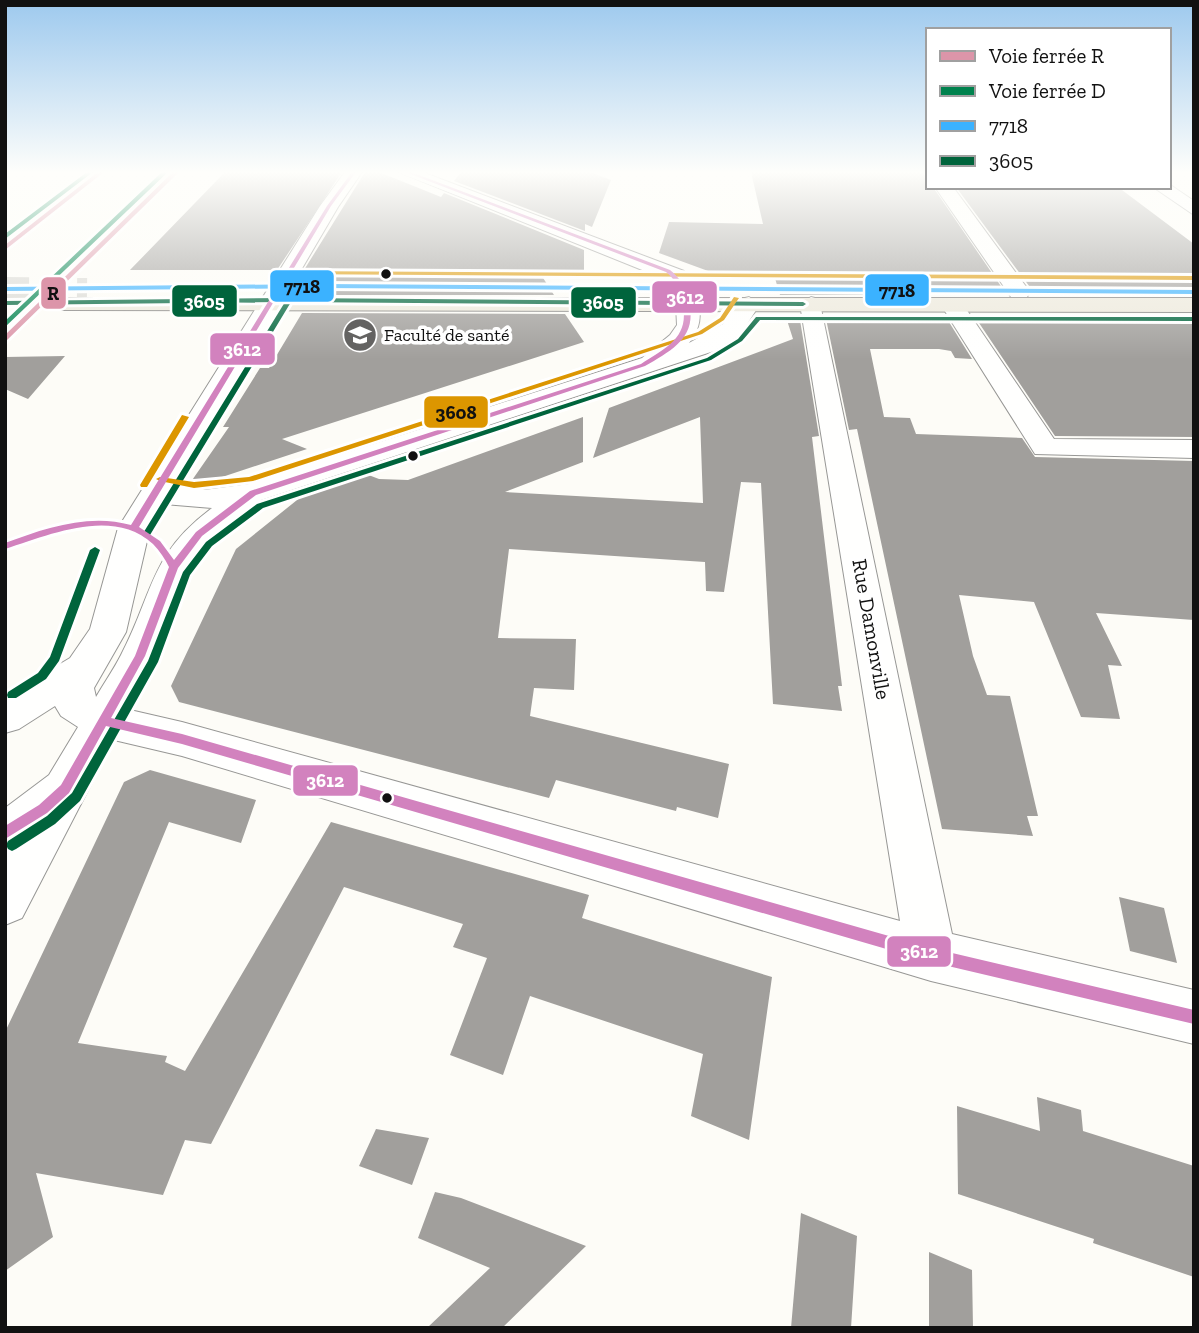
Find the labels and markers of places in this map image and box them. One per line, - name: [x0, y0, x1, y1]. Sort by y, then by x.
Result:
- unlabelled marker: [379, 267, 393, 281]
- school or university icon: Faculté de santé: [341, 316, 379, 354]
- place label: Faculté de santé: [384, 324, 509, 346]
- unlabelled marker: [406, 449, 420, 463]
- unlabelled marker: [380, 791, 394, 805]

